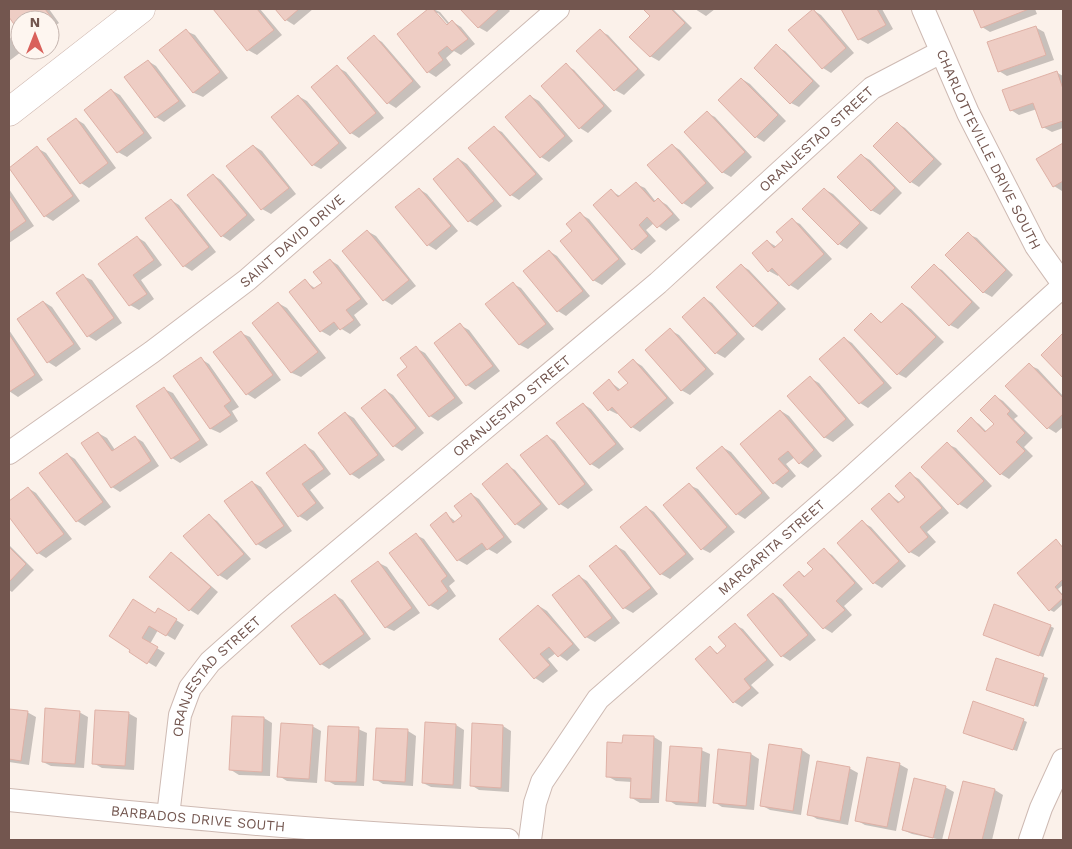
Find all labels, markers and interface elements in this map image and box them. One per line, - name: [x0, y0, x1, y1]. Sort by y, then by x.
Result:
- north arrow: [10, 10, 60, 60]
- text: N: [30, 14, 40, 30]
- street label: CHARLOTTEVILLE DRIVE SOUTH: [933, 47, 1044, 252]
- street label: ORANJESTAD STREET: [756, 83, 877, 195]
- street label: SAINT DAVID DRIVE: [237, 191, 348, 291]
- street label: ORANJESTAD STREET: [449, 352, 574, 460]
- street label: MARGARITA STREET: [715, 496, 829, 598]
- street label: ORANJESTAD STREET: [169, 612, 264, 738]
- street label: BARBADOS DRIVE SOUTH: [110, 802, 286, 834]

